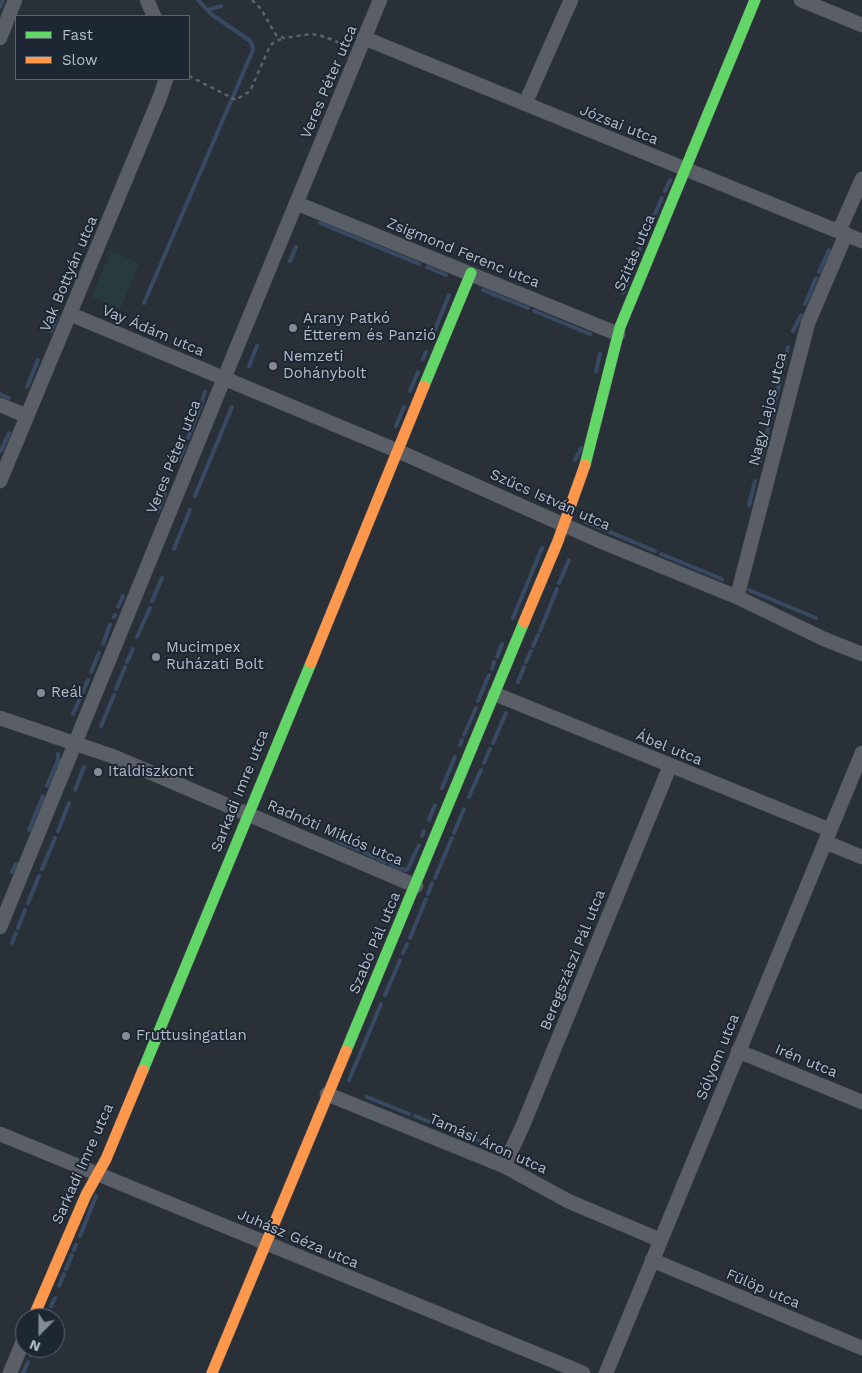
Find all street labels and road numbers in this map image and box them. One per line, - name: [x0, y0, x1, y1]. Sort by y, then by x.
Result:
- street label: Veres Péter utca: [297, 23, 361, 141]
- street label: Józsai utca: [577, 101, 661, 149]
- street label: Szitás utca: [611, 212, 659, 294]
- street label: Vak Bottyán utca: [36, 213, 102, 335]
- street label: Zsigmond Ferenc utca: [384, 214, 542, 292]
- street label: Vay Ádám utca: [99, 301, 207, 361]
- street label: Nagy Lajos utca: [745, 350, 791, 468]
- street label: Veres Péter utca: [143, 397, 205, 517]
- street label: Szűcs István utca: [487, 465, 613, 535]
- street label: Sarkadi Imre utca: [207, 727, 273, 855]
- street label: Ábel utca: [633, 727, 705, 769]
- street label: Radnóti Miklós utca: [264, 796, 406, 870]
- street label: Beregszászi Pál utca: [537, 887, 609, 1033]
- street label: Szabó Pál utca: [345, 889, 405, 997]
- street label: Sólyom utca: [693, 1011, 743, 1103]
- street label: Irén utca: [772, 1040, 840, 1082]
- street label: Sarkadi Imre utca: [48, 1101, 118, 1227]
- street label: Tamási Áron utca: [426, 1110, 550, 1178]
- street label: Juhász Géza utca: [235, 1205, 361, 1273]
- street label: Fülöp utca: [723, 1265, 803, 1313]

